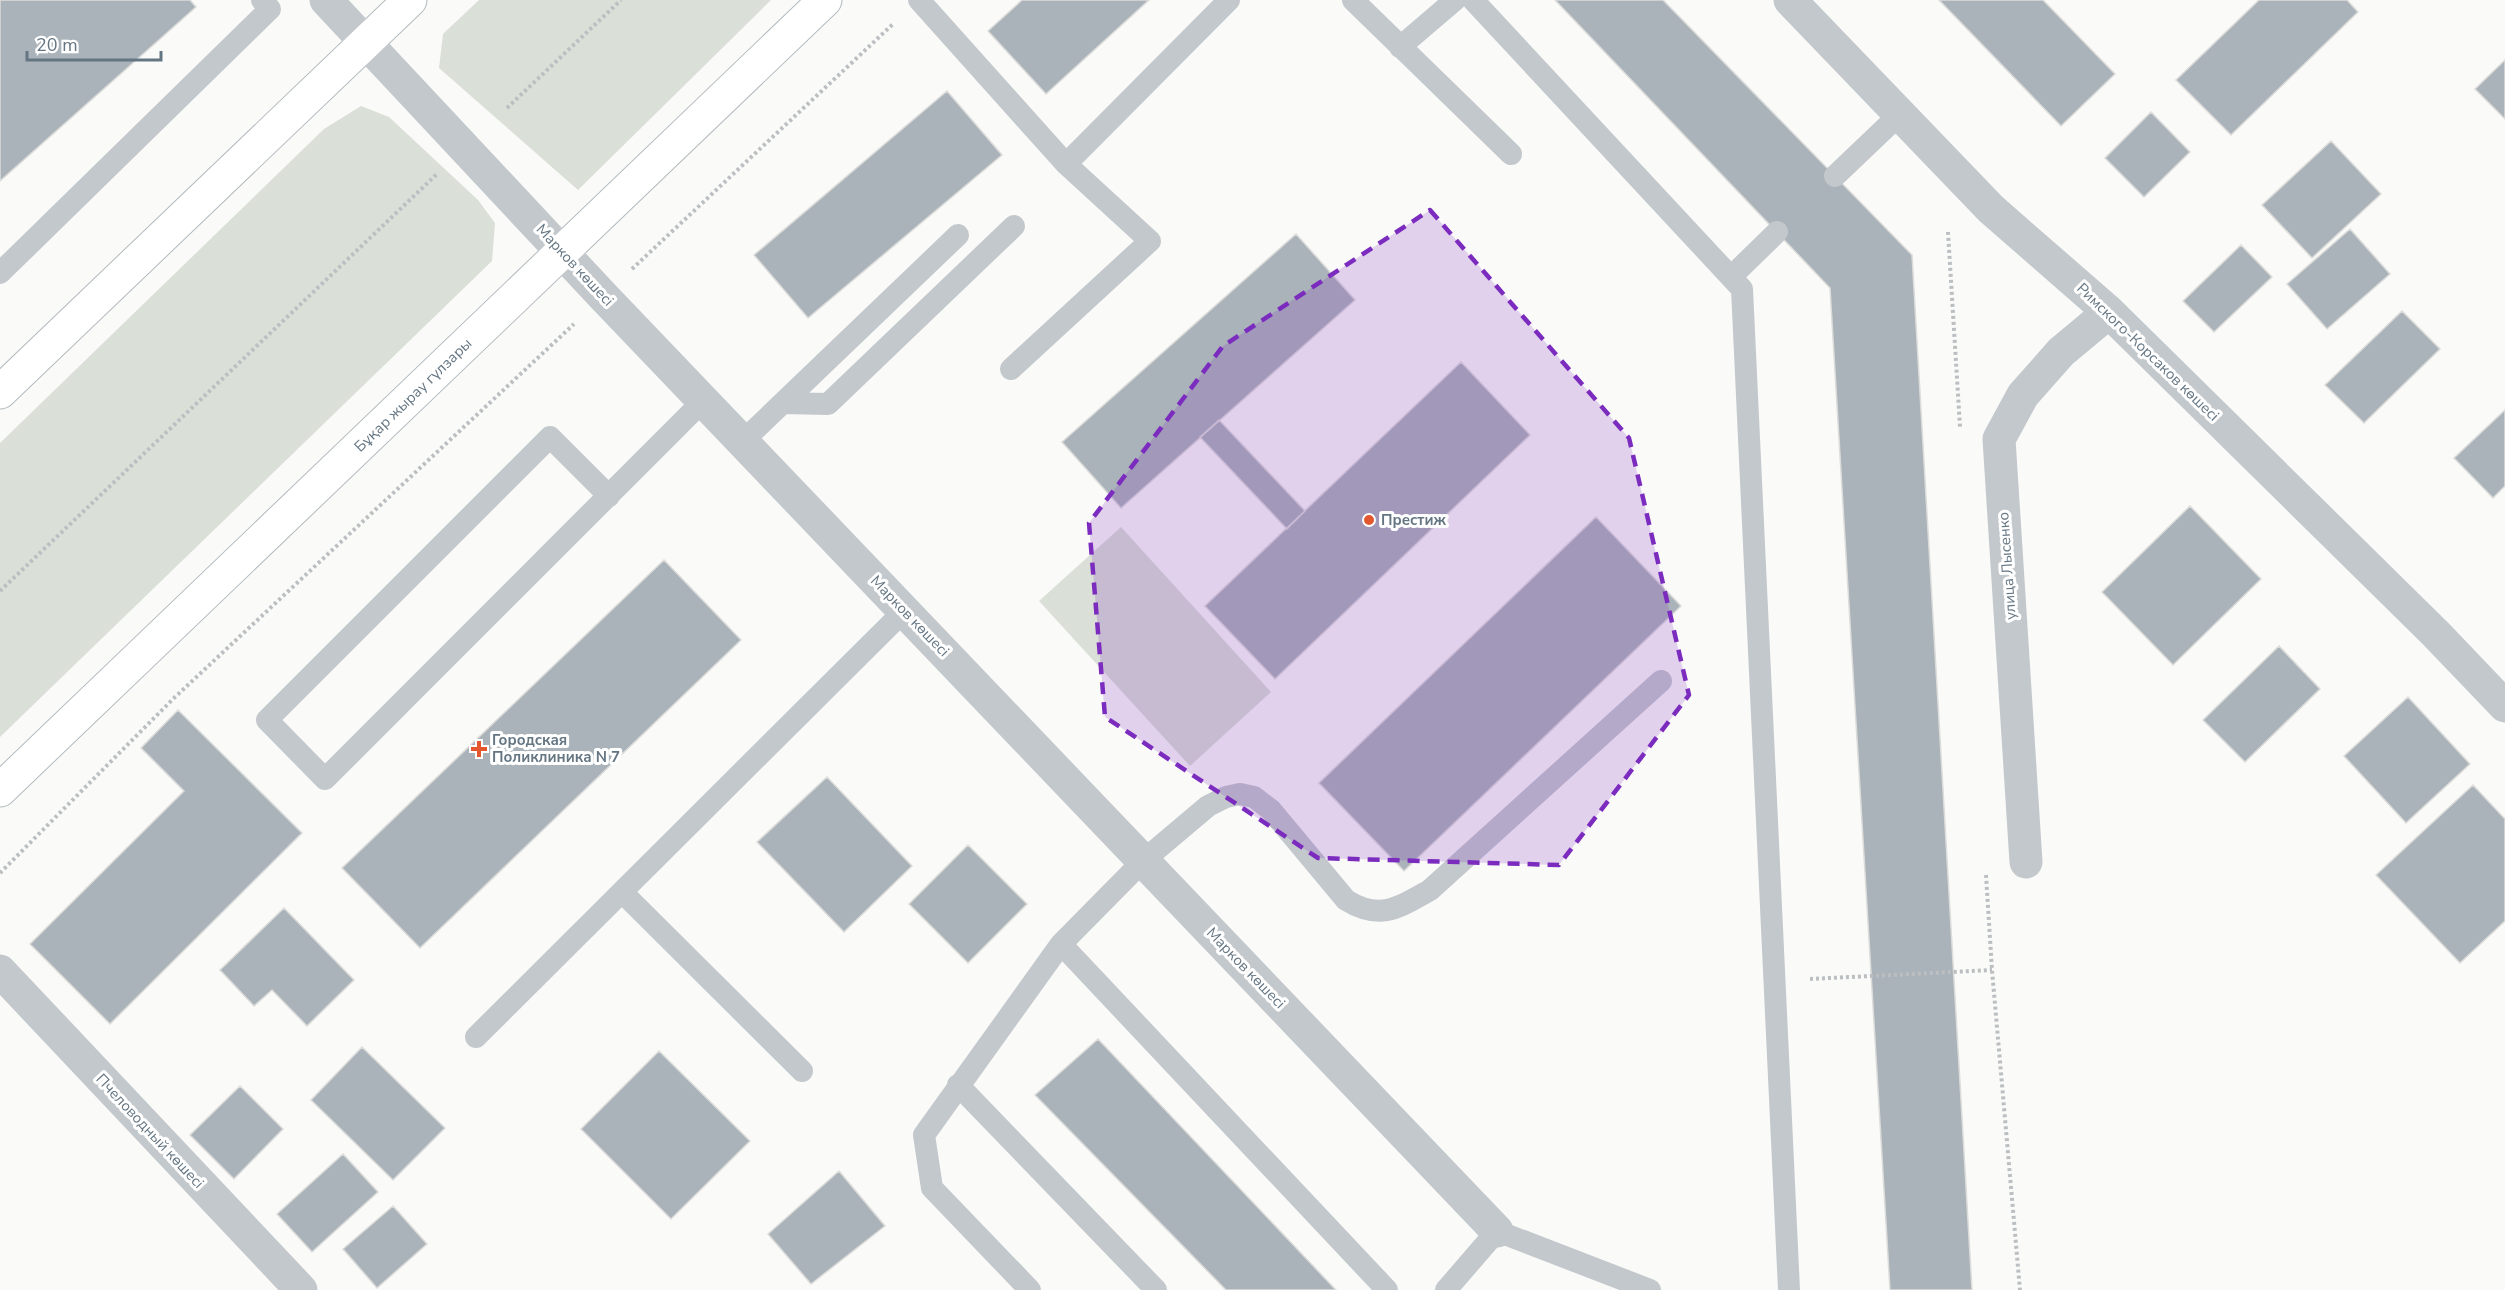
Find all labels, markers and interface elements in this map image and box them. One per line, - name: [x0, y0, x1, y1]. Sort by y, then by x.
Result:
- scale bar: [27, 24, 160, 62]
- text: 20 m: [36, 33, 78, 57]
- street label: Марков көшесі: [532, 220, 618, 310]
- street label: Римского-Корсаков көшесі: [2072, 279, 2224, 425]
- street label: Бұқар жырау гүлзары: [350, 334, 476, 456]
- place label: Престиж: [1381, 510, 1447, 530]
- street label: улица Лысенко: [1993, 511, 2021, 621]
- marker: Престиж: [1362, 513, 1376, 527]
- street label: Марков көшесі: [866, 571, 954, 661]
- place label: Городская Поликлиника N 7: [492, 730, 620, 767]
- marker: Городская Поликлиника N 7: [470, 740, 488, 758]
- street label: Марков көшесі: [1202, 923, 1290, 1013]
- street label: Пчеловодный көшесі: [92, 1069, 208, 1193]

